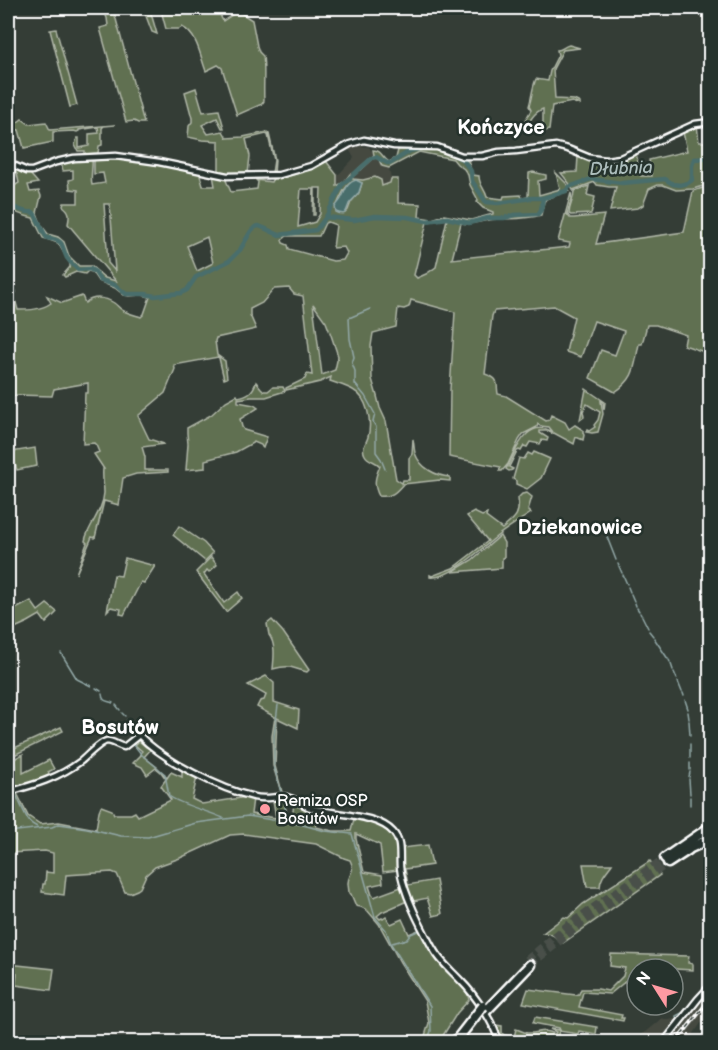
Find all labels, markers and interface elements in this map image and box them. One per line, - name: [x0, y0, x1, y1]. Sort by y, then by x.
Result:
- district label: Kończyce: [457, 116, 545, 140]
- water label: Dłubnia: [589, 157, 653, 180]
- district label: Dziekanowice: [518, 516, 642, 540]
- district label: Bosutów: [81, 716, 159, 740]
- place label: Remiza OSP Bosutów: [277, 792, 368, 829]
- marker: Remiza OSP Bosutów: [258, 802, 272, 816]
- north arrow: [625, 957, 685, 1017]
- text: N: [633, 968, 655, 989]

